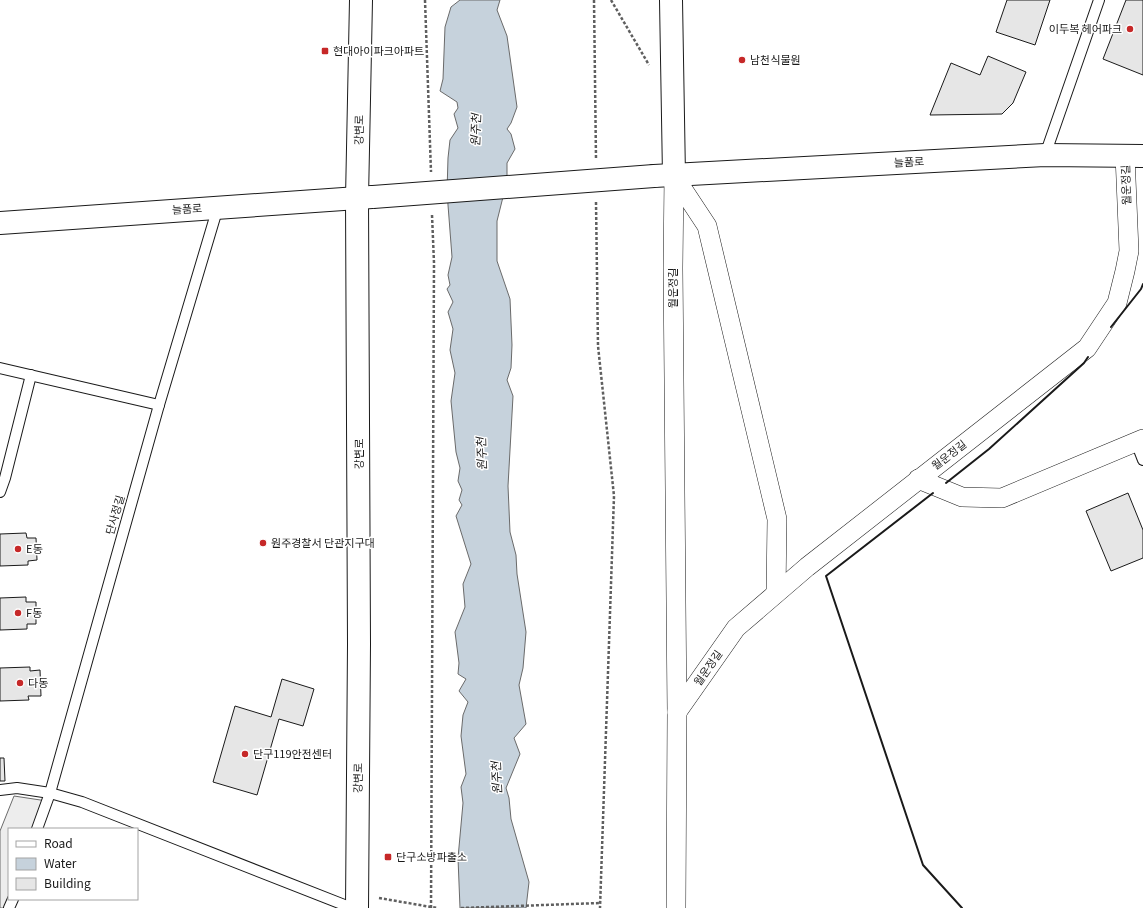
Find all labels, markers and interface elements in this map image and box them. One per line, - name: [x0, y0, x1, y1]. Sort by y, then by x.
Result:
- place label: 이두복 헤어파크: [1049, 20, 1122, 36]
- marker: 이두복 헤어파크: [1125, 24, 1135, 34]
- place label: 현대아이파크아파트: [333, 42, 424, 58]
- marker: 현대아이파크아파트: [320, 46, 330, 56]
- place label: 남천식물원: [750, 51, 801, 67]
- marker: 남천식물원: [737, 55, 747, 65]
- water label: 원주천: [465, 111, 484, 147]
- street label: 강변로: [350, 115, 366, 145]
- street label: 늘품로: [893, 152, 925, 170]
- street label: 월운정길: [1116, 165, 1134, 206]
- street label: 늘품로: [171, 199, 203, 217]
- street label: 월운정길: [664, 268, 680, 308]
- water label: 원주천: [471, 435, 490, 471]
- street label: 월운정길: [928, 435, 969, 473]
- street label: 강변로: [350, 439, 366, 469]
- street label: 단사정길: [101, 493, 127, 536]
- place label: 원주경찰서 단관지구대: [271, 534, 375, 550]
- marker: 원주경찰서 단관지구대: [258, 538, 268, 548]
- place label: E동: [26, 540, 43, 556]
- marker: E동: [13, 544, 23, 554]
- place label: F동: [26, 604, 42, 620]
- marker: F동: [13, 608, 23, 618]
- street label: 월운정길: [689, 646, 725, 689]
- place label: 다동: [28, 674, 48, 690]
- marker: 다동: [15, 678, 25, 688]
- place label: 단구119안전센터: [253, 745, 332, 761]
- marker: 단구119안전센터: [240, 749, 250, 759]
- water label: 원주천: [486, 759, 505, 795]
- street label: 강변로: [349, 763, 365, 793]
- legend: [8, 828, 138, 900]
- text: Road: [44, 834, 73, 851]
- place label: 단구소방파출소: [396, 848, 467, 864]
- marker: 단구소방파출소: [383, 852, 393, 862]
- text: Water: [44, 854, 77, 871]
- text: Building: [44, 874, 91, 891]

